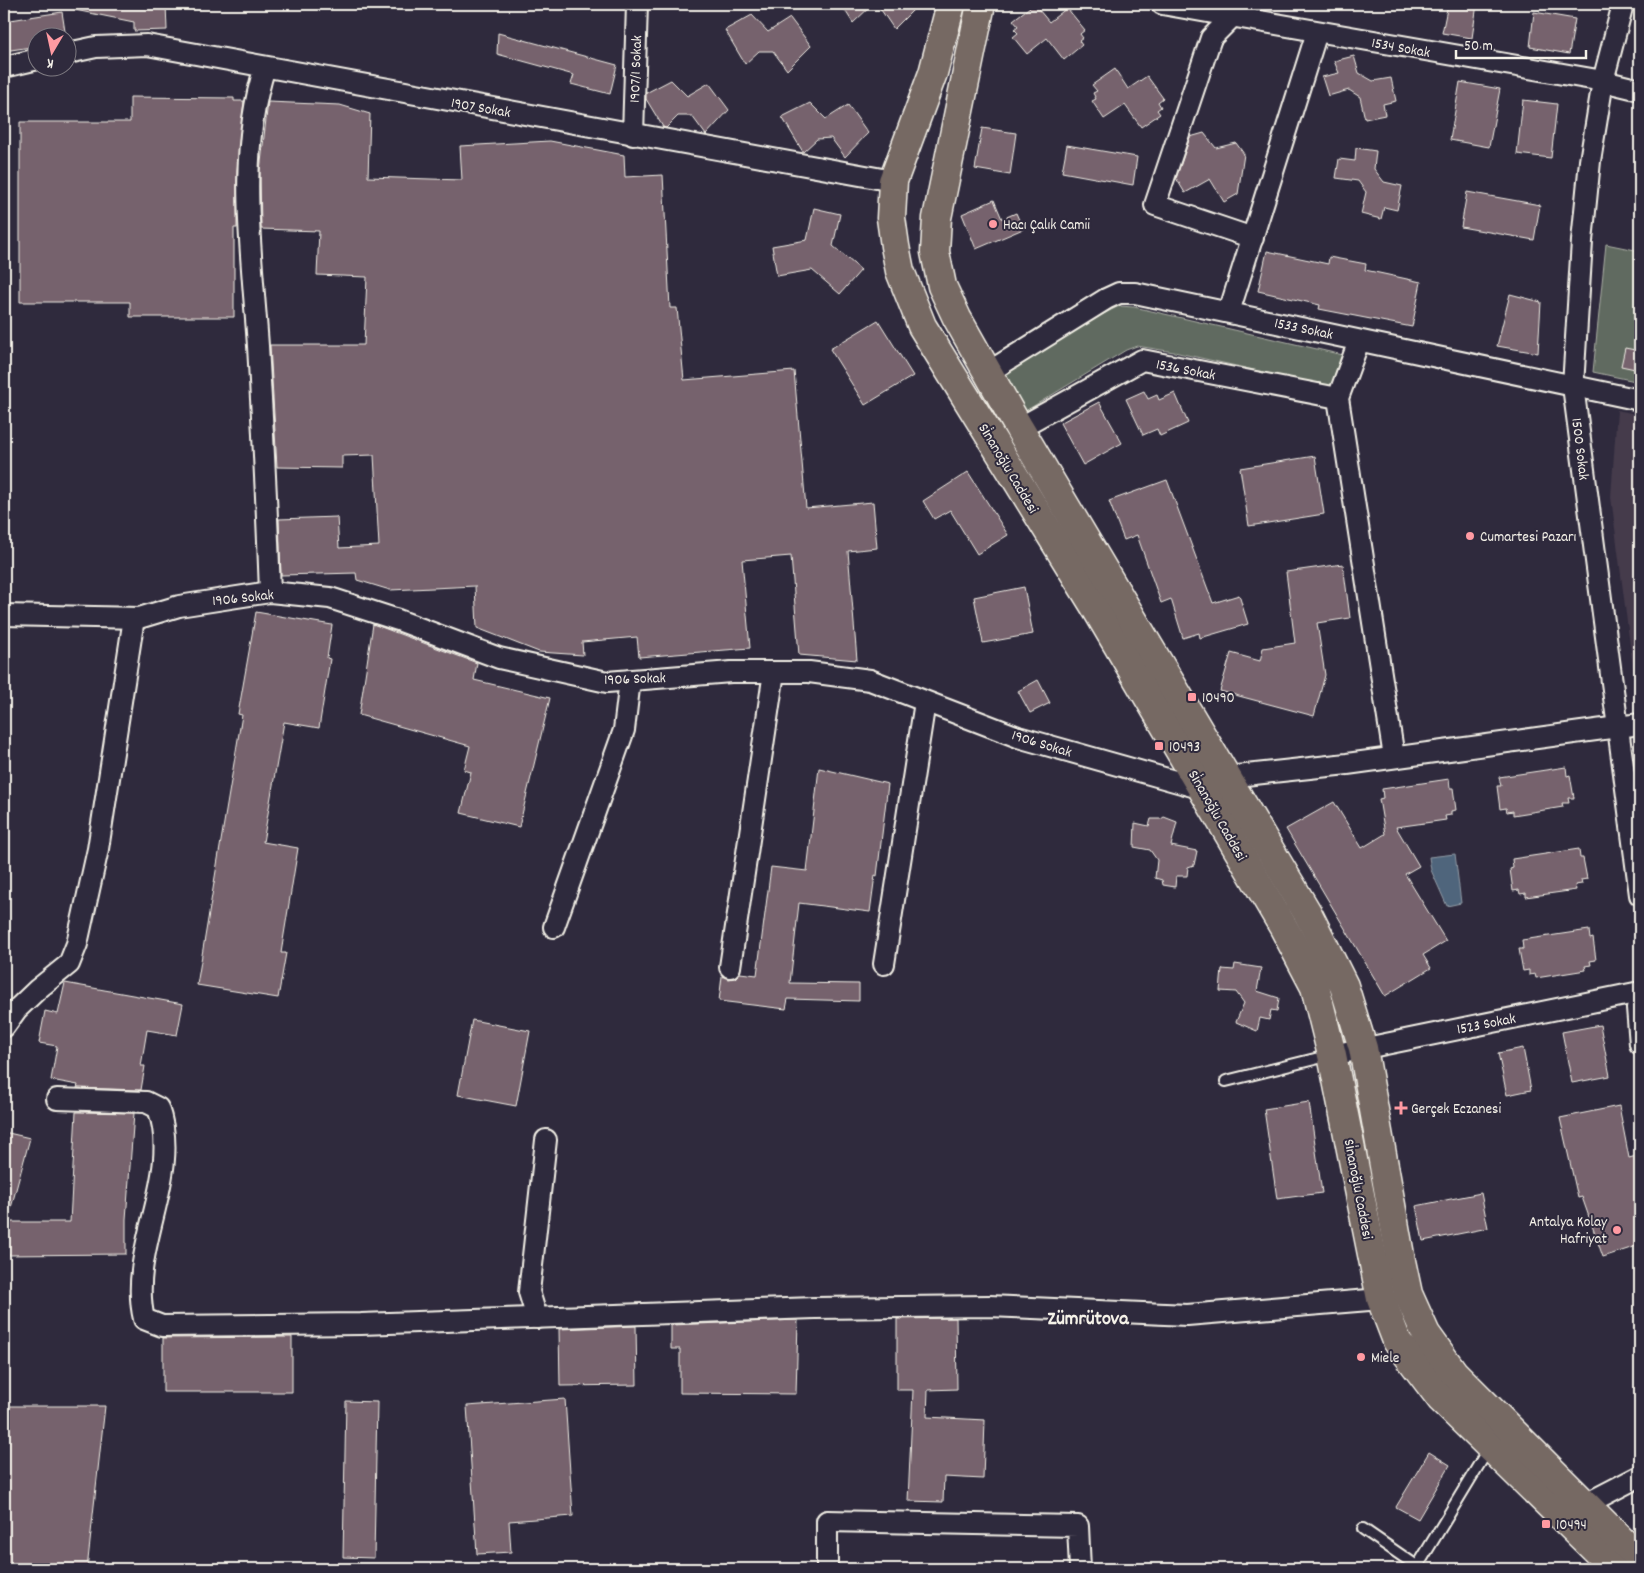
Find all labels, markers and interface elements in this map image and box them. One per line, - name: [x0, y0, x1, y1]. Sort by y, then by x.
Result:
- north arrow: [28, 28, 78, 78]
- scale bar: [1456, 28, 1586, 60]
- street label: 1534 Sokak: [1370, 33, 1432, 65]
- street label: 1907/1 Sokak: [625, 35, 649, 103]
- text: 50 m: [1464, 36, 1493, 58]
- text: K: [45, 52, 55, 73]
- street label: 1907 Sokak: [449, 93, 512, 125]
- place label: Hacı Çalık Camii: [1003, 215, 1090, 237]
- marker: Hacı Çalık Camii: [987, 218, 999, 230]
- street label: 1533 Sokak: [1272, 313, 1335, 347]
- street label: 1536 Sokak: [1154, 354, 1217, 388]
- street label: 1500 Sokak: [1564, 417, 1594, 482]
- street label: Si̇nanoğlu Caddesi: [972, 420, 1043, 519]
- place label: Cumartesi Pazarı: [1480, 527, 1577, 549]
- marker: Cumartesi Pazarı: [1464, 530, 1476, 542]
- street label: 1906 Sokak: [211, 585, 275, 613]
- street label: 1906 Sokak: [604, 668, 666, 692]
- place label: 10490: [1202, 688, 1235, 710]
- marker: 10490: [1186, 691, 1198, 703]
- street label: 1906 Sokak: [1009, 725, 1074, 764]
- place label: 10493: [1169, 737, 1200, 759]
- marker: 10493: [1153, 740, 1165, 752]
- street label: Si̇nanoğlu Caddesi: [1181, 766, 1251, 866]
- street label: 1523 Sokak: [1455, 1008, 1518, 1041]
- place label: Gerçek Eczanesi: [1411, 1099, 1501, 1121]
- marker: Gerçek Eczanesi: [1395, 1102, 1407, 1114]
- street label: Si̇nanoğlu Caddesi: [1337, 1137, 1378, 1242]
- place label: Antalya Kolay Hafriyat: [1529, 1212, 1608, 1251]
- marker: Antalya Kolay Hafriyat: [1611, 1224, 1623, 1236]
- district label: Zümrütova: [1047, 1306, 1129, 1334]
- place label: Miele: [1371, 1348, 1400, 1370]
- marker: Miele: [1355, 1351, 1367, 1363]
- place label: 10494: [1556, 1515, 1587, 1537]
- marker: 10494: [1540, 1518, 1552, 1530]

